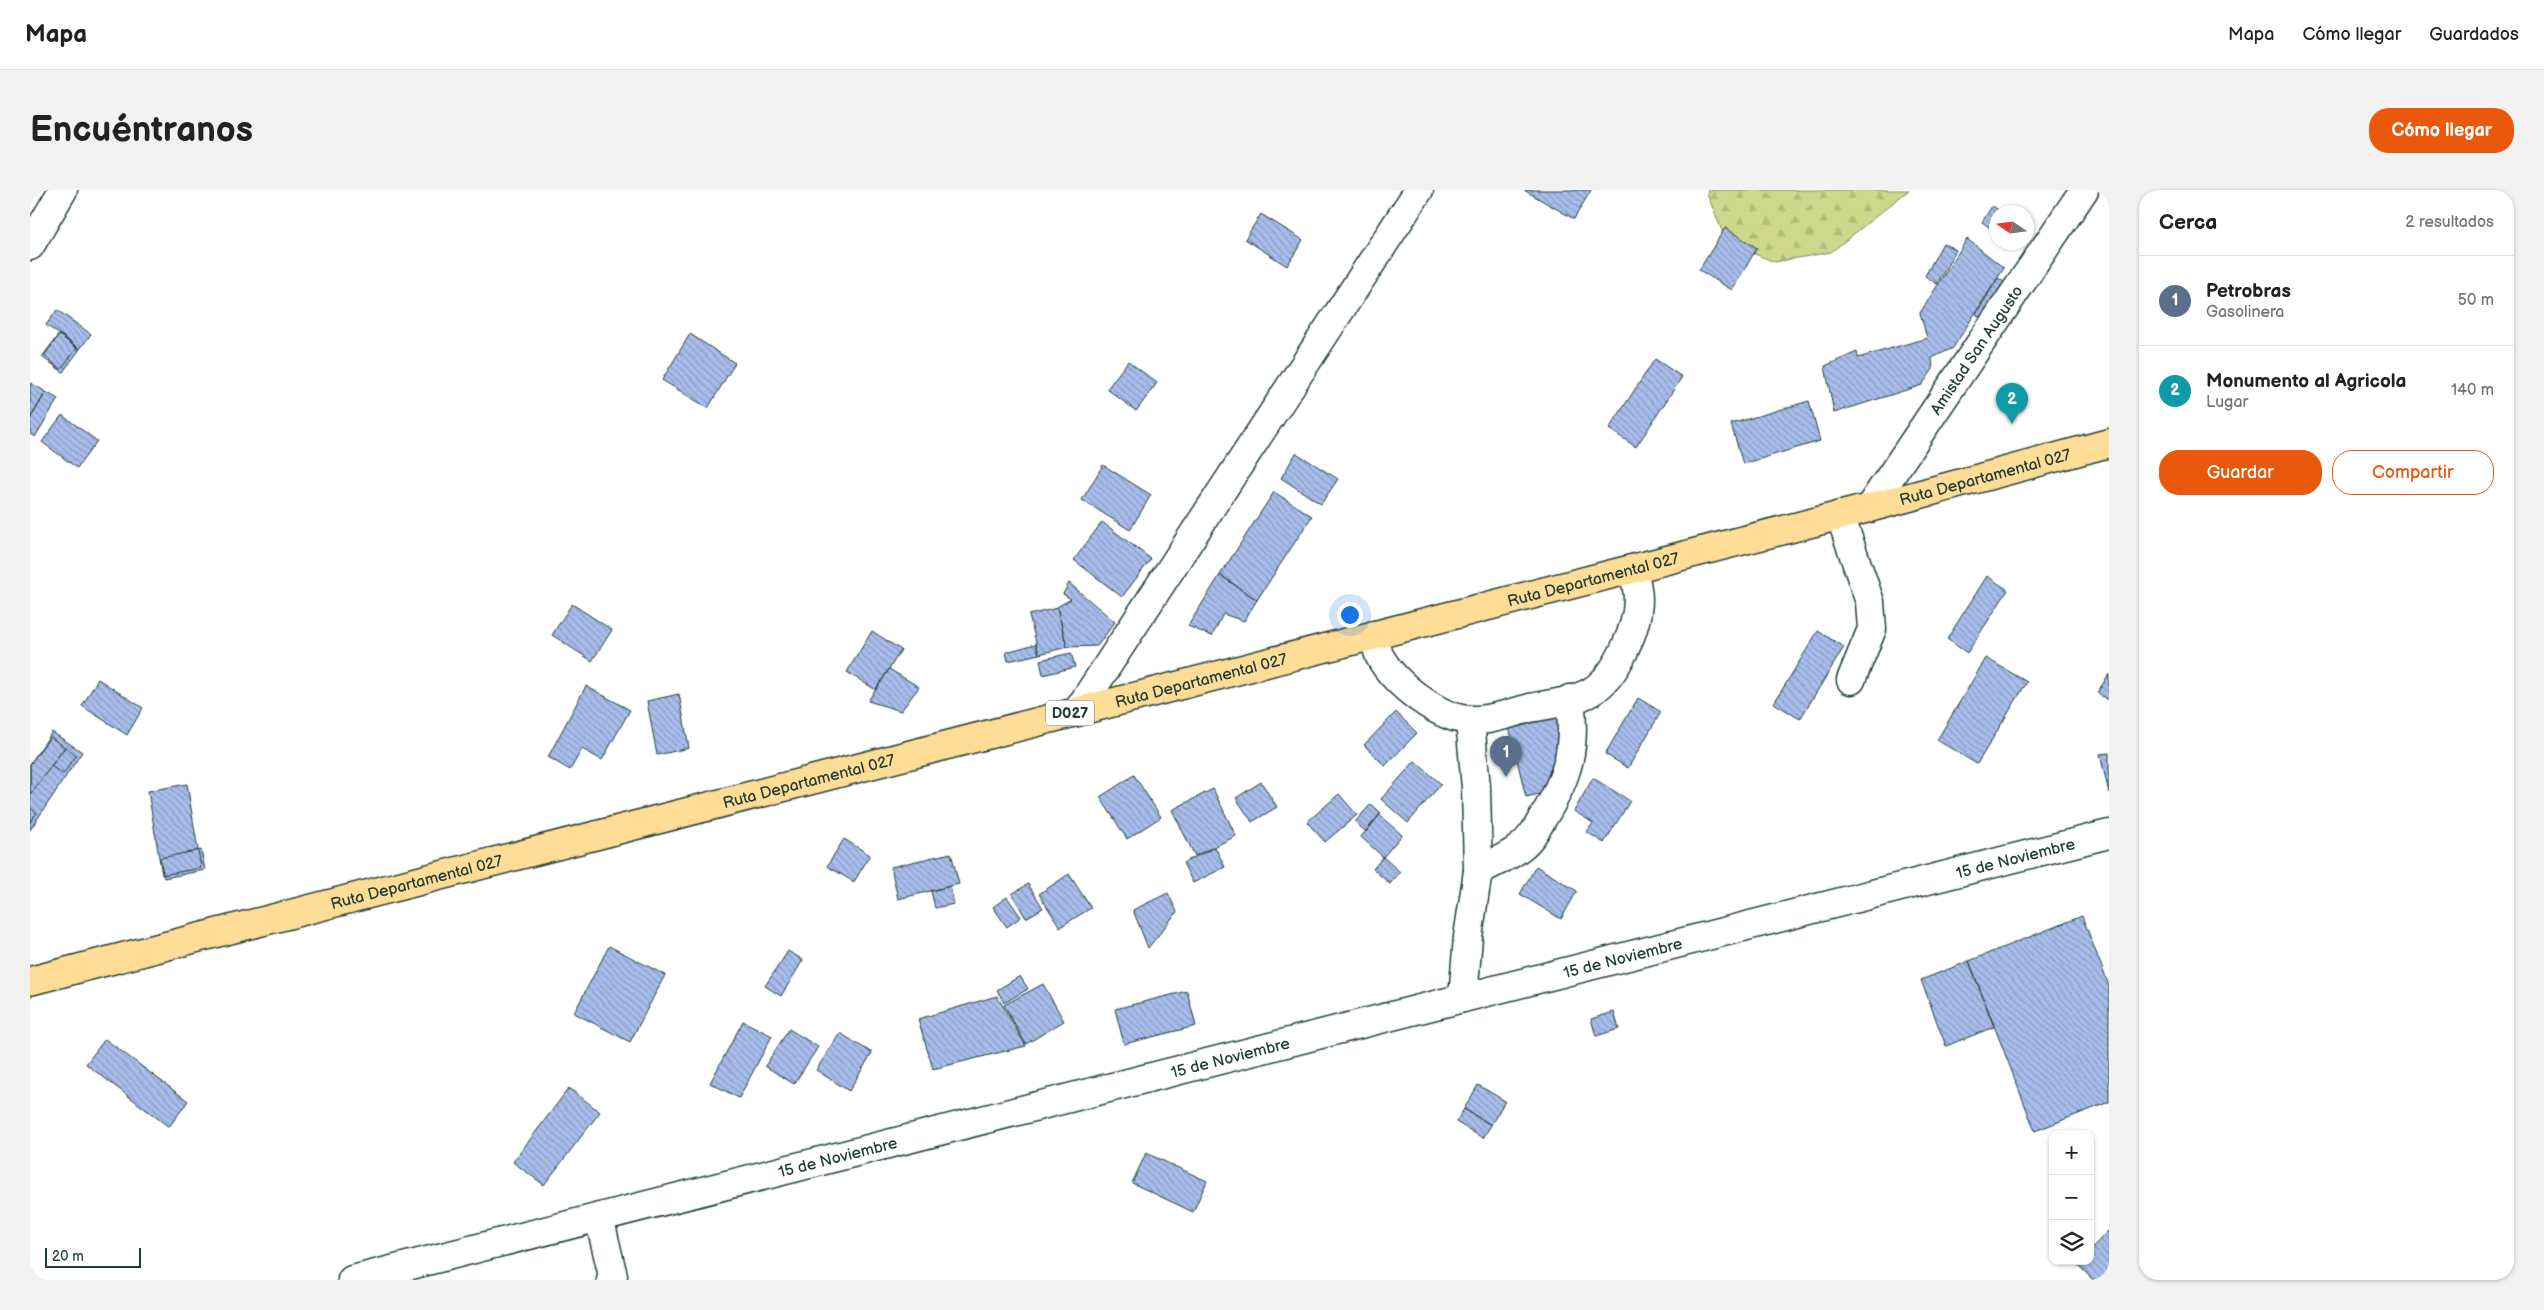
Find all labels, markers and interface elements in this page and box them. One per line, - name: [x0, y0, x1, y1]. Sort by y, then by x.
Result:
- text: Mapa: [25, 20, 87, 49]
- text: Mapa: [2228, 24, 2274, 45]
- text: Cómo llegar: [2302, 24, 2401, 45]
- text: Guardados: [2429, 24, 2519, 45]
- button: Cómo llegar: [2369, 108, 2514, 153]
- text: Encuéntranos: [30, 109, 253, 152]
- north arrow: [1989, 205, 2034, 250]
- text: Cerca: [2159, 210, 2217, 235]
- text: 2 resultados: [2405, 213, 2494, 232]
- text: Petrobras: [2206, 280, 2291, 303]
- street label: Amistad San Augusto: [1927, 282, 2028, 419]
- text: 1: [2172, 291, 2178, 310]
- text: 50 m: [2458, 291, 2494, 310]
- text: Gasolinera: [2206, 303, 2284, 322]
- text: Monumento al Agricola: [2206, 370, 2406, 393]
- text: 2: [2170, 381, 2180, 400]
- text: 140 m: [2451, 381, 2494, 400]
- pin: 2: [1996, 383, 2028, 424]
- text: Lugar: [2206, 393, 2248, 412]
- street label: Ruta Departamental 027: [1898, 446, 2073, 510]
- button: Guardar: [2159, 450, 2322, 495]
- button: Compartir: [2332, 450, 2494, 495]
- street label: Ruta Departamental 027: [1506, 549, 1682, 612]
- your location: [1337, 602, 1363, 628]
- street label: Ruta Departamental 027: [1113, 650, 1289, 713]
- road number: D027: [1046, 700, 1094, 726]
- pin: 1: [1490, 736, 1522, 777]
- street label: Ruta Departamental 027: [721, 751, 897, 813]
- street label: 15 de Noviembre: [1954, 835, 2078, 883]
- street label: Ruta Departamental 027: [329, 852, 505, 914]
- street label: 15 de Noviembre: [1562, 935, 1685, 983]
- street label: 15 de Noviembre: [1169, 1034, 1292, 1083]
- map controls: [2049, 1130, 2094, 1265]
- button: +: [2049, 1130, 2094, 1175]
- street label: 15 de Noviembre: [776, 1134, 900, 1182]
- button: −: [2049, 1175, 2094, 1220]
- button: layers: [2049, 1220, 2094, 1265]
- scale bar: [45, 1245, 141, 1268]
- text: 20 m: [52, 1248, 84, 1265]

